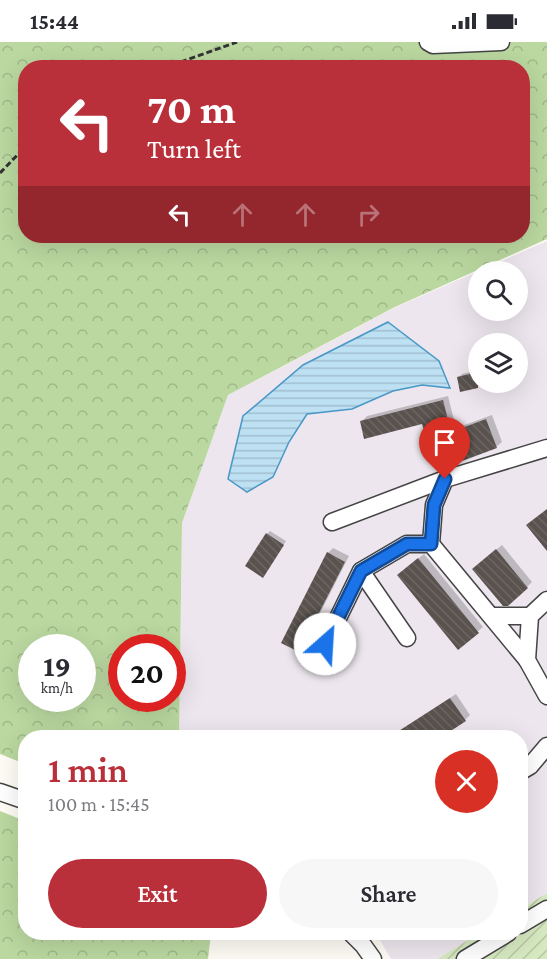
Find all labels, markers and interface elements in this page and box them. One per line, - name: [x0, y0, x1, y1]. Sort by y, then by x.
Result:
- text: 15:44: [30, 9, 79, 34]
- icon: left: [48, 84, 126, 162]
- text: 70 m: [147, 85, 236, 132]
- text: Turn left: [147, 134, 241, 164]
- icon: left: [163, 198, 196, 231]
- icon: ahead: [226, 198, 259, 231]
- icon: ahead: [289, 198, 322, 231]
- icon: right: [352, 198, 385, 231]
- map controls: [468, 261, 528, 393]
- button: search: [468, 261, 528, 321]
- button: layers: [468, 333, 528, 393]
- pin: [419, 417, 470, 479]
- icon: arrive: [428, 426, 461, 459]
- position arrow: [293, 612, 357, 676]
- speed limit sign: 20: [108, 634, 186, 712]
- text: 19: [43, 649, 71, 682]
- text: km/h: [41, 680, 73, 696]
- text: 1 min: [48, 750, 128, 790]
- button: close: [435, 750, 498, 813]
- text: 100 m · 15:45: [48, 793, 150, 815]
- button: Exit: [48, 859, 267, 928]
- button: Share: [279, 859, 498, 928]

